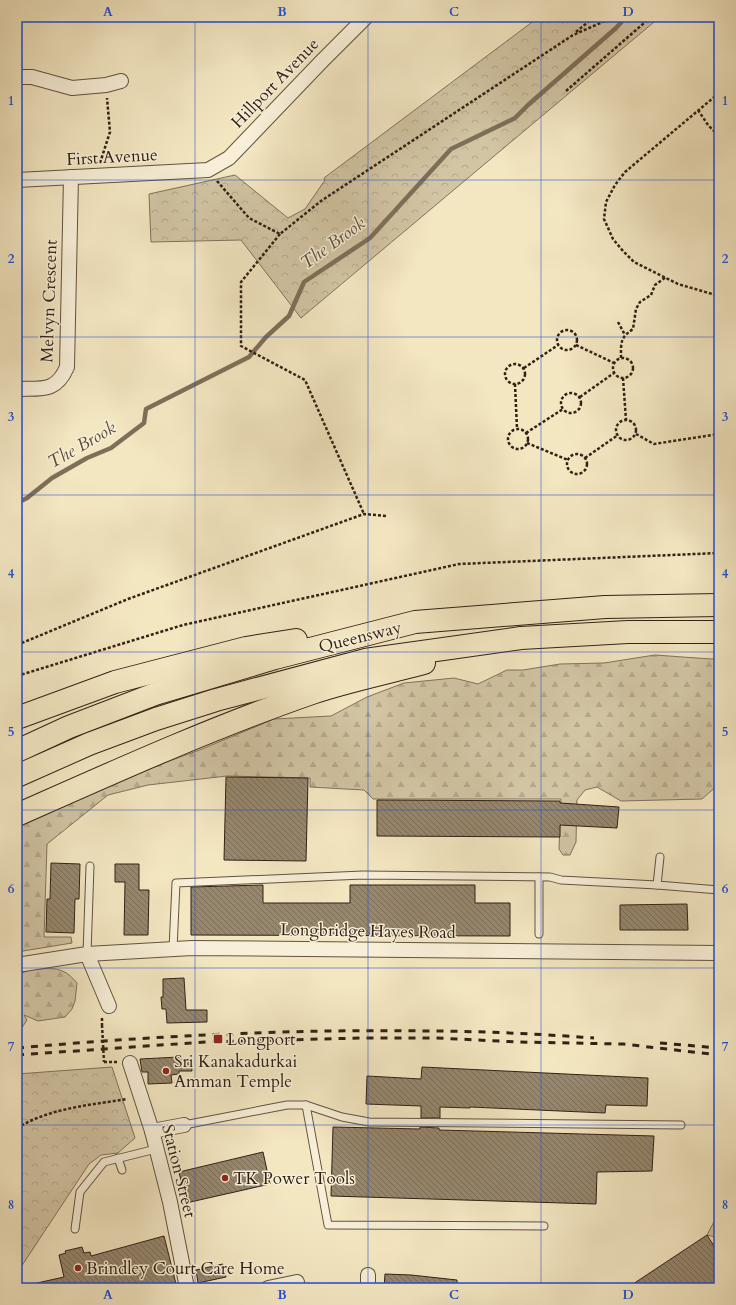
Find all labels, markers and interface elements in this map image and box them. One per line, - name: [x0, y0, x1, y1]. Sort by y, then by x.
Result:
- text: A: [103, 3, 113, 21]
- text: B: [277, 3, 287, 21]
- text: C: [449, 3, 459, 21]
- text: D: [622, 3, 634, 21]
- street label: Hillport Avenue: [226, 33, 324, 133]
- text: 1: [8, 92, 14, 110]
- text: 1: [722, 92, 728, 110]
- street label: First Avenue: [66, 143, 158, 171]
- water label: The Brook: [295, 211, 371, 275]
- street label: Melvyn Crescent: [35, 239, 63, 363]
- text: 2: [8, 250, 15, 268]
- text: 2: [722, 250, 729, 268]
- text: 3: [8, 408, 15, 426]
- text: 3: [722, 408, 729, 426]
- water label: The Brook: [43, 415, 121, 475]
- text: 4: [8, 565, 15, 583]
- text: 4: [722, 565, 729, 583]
- street label: Queensway: [316, 616, 404, 658]
- text: 5: [8, 723, 14, 741]
- text: 5: [722, 723, 728, 741]
- text: 6: [8, 880, 15, 898]
- text: 6: [722, 880, 729, 898]
- street label: Longbridge Hayes Road: [280, 918, 456, 944]
- place label: Longport: [227, 1028, 296, 1051]
- marker: Longport: [212, 1033, 224, 1045]
- text: 7: [8, 1038, 15, 1056]
- text: 7: [722, 1038, 729, 1056]
- place label: Sri Kanakadurkai Amman Temple: [174, 1050, 298, 1093]
- marker: Sri Kanakadurkai Amman Temple: [161, 1066, 171, 1076]
- street label: Station Street: [156, 1122, 202, 1221]
- place label: TK Power Tools: [233, 1167, 355, 1190]
- marker: TK Power Tools: [220, 1173, 230, 1183]
- text: 8: [8, 1196, 14, 1214]
- text: 8: [722, 1196, 728, 1214]
- place label: Brindley Court Care Home: [86, 1257, 285, 1280]
- marker: Brindley Court Care Home: [73, 1263, 83, 1273]
- text: A: [103, 1286, 113, 1304]
- text: B: [277, 1286, 287, 1304]
- text: C: [449, 1286, 459, 1304]
- text: D: [622, 1286, 634, 1304]

